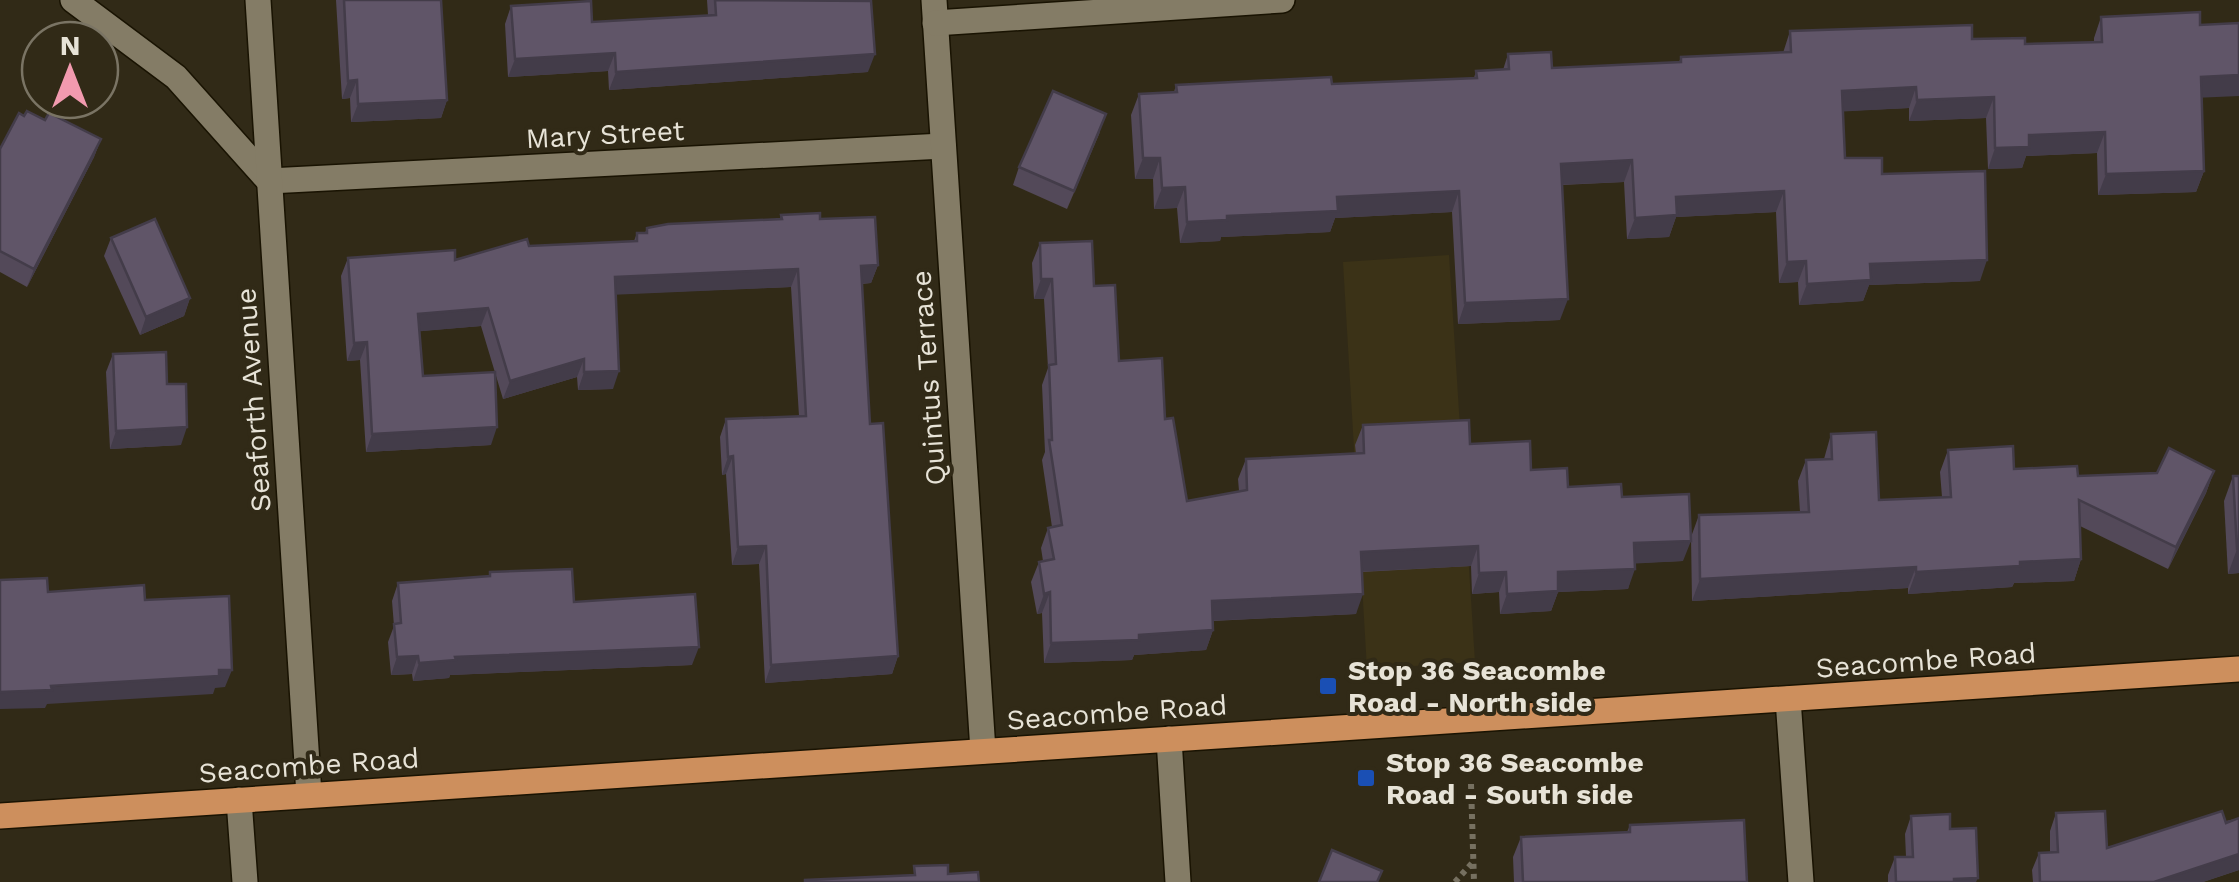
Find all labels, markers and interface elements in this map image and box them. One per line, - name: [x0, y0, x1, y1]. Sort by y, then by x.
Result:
- north arrow: [20, 20, 120, 120]
- text: N: [60, 29, 80, 62]
- street label: Mary Street: [525, 114, 685, 155]
- street label: Quintus Terrace: [905, 269, 952, 487]
- street label: Seaforth Avenue: [229, 287, 278, 513]
- street label: Seacombe Road: [1815, 636, 2037, 685]
- place label: Stop 36 Seacombe Road - North side: [1348, 654, 1606, 719]
- marker: Stop 36 Seacombe Road - North side: [1317, 675, 1339, 697]
- street label: Seacombe Road: [1006, 688, 1228, 737]
- street label: Seacombe Road: [198, 741, 420, 790]
- place label: Stop 36 Seacombe Road - South side: [1386, 746, 1644, 811]
- marker: Stop 36 Seacombe Road - South side: [1355, 767, 1377, 789]

